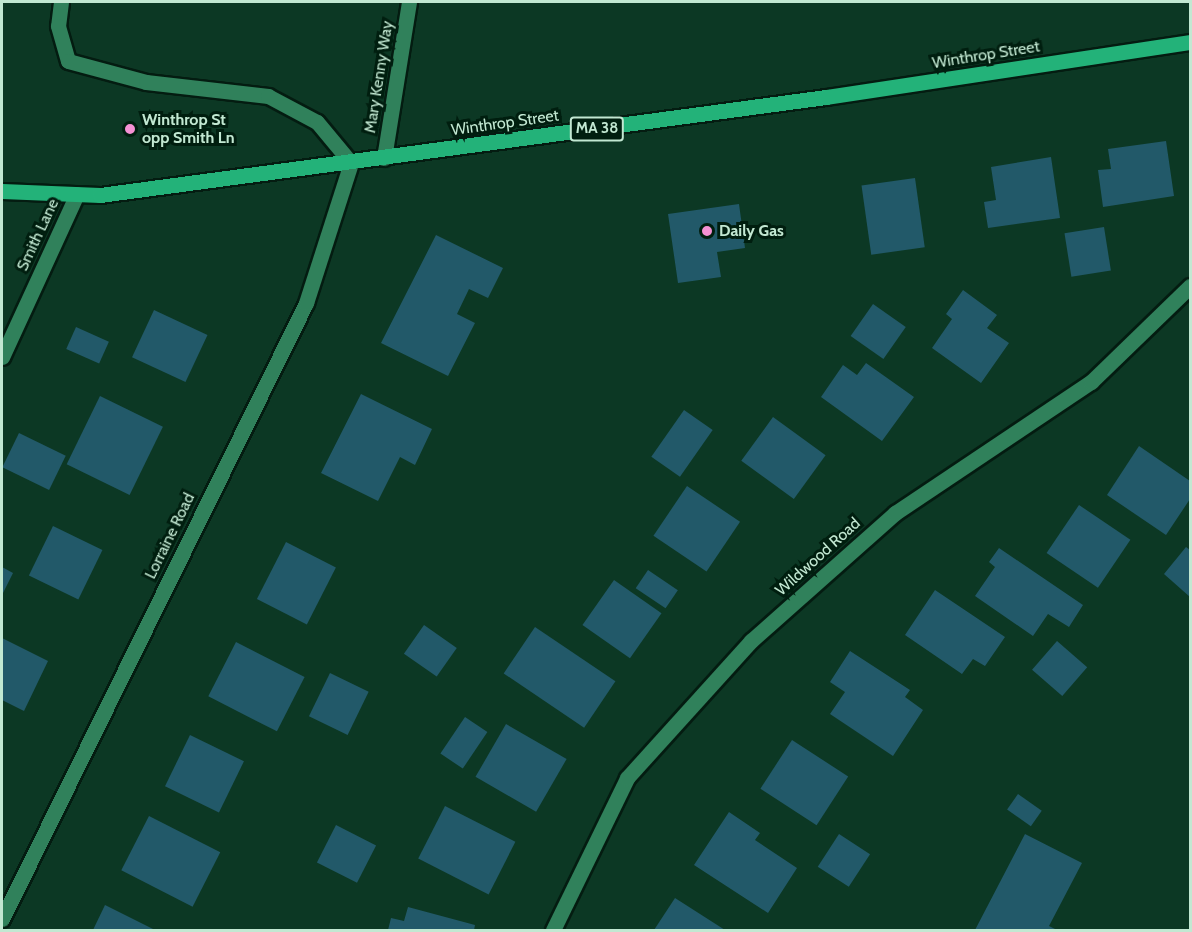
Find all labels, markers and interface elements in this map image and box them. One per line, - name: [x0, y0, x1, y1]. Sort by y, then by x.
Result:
- street label: Mary Kenny Way: [361, 20, 397, 134]
- street label: Winthrop Street: [931, 37, 1041, 73]
- street label: Winthrop Street: [450, 106, 560, 140]
- place label: Winthrop St opp Smith Ln: [142, 110, 235, 148]
- road number: MA 38: [568, 117, 626, 141]
- marker: Winthrop St opp Smith Ln: [123, 122, 137, 136]
- street label: Smith Lane: [13, 196, 63, 274]
- place label: Daily Gas: [719, 221, 784, 241]
- marker: Daily Gas: [700, 224, 714, 238]
- street label: Lorraine Road: [141, 490, 199, 582]
- street label: Wildwood Road: [772, 514, 864, 600]

